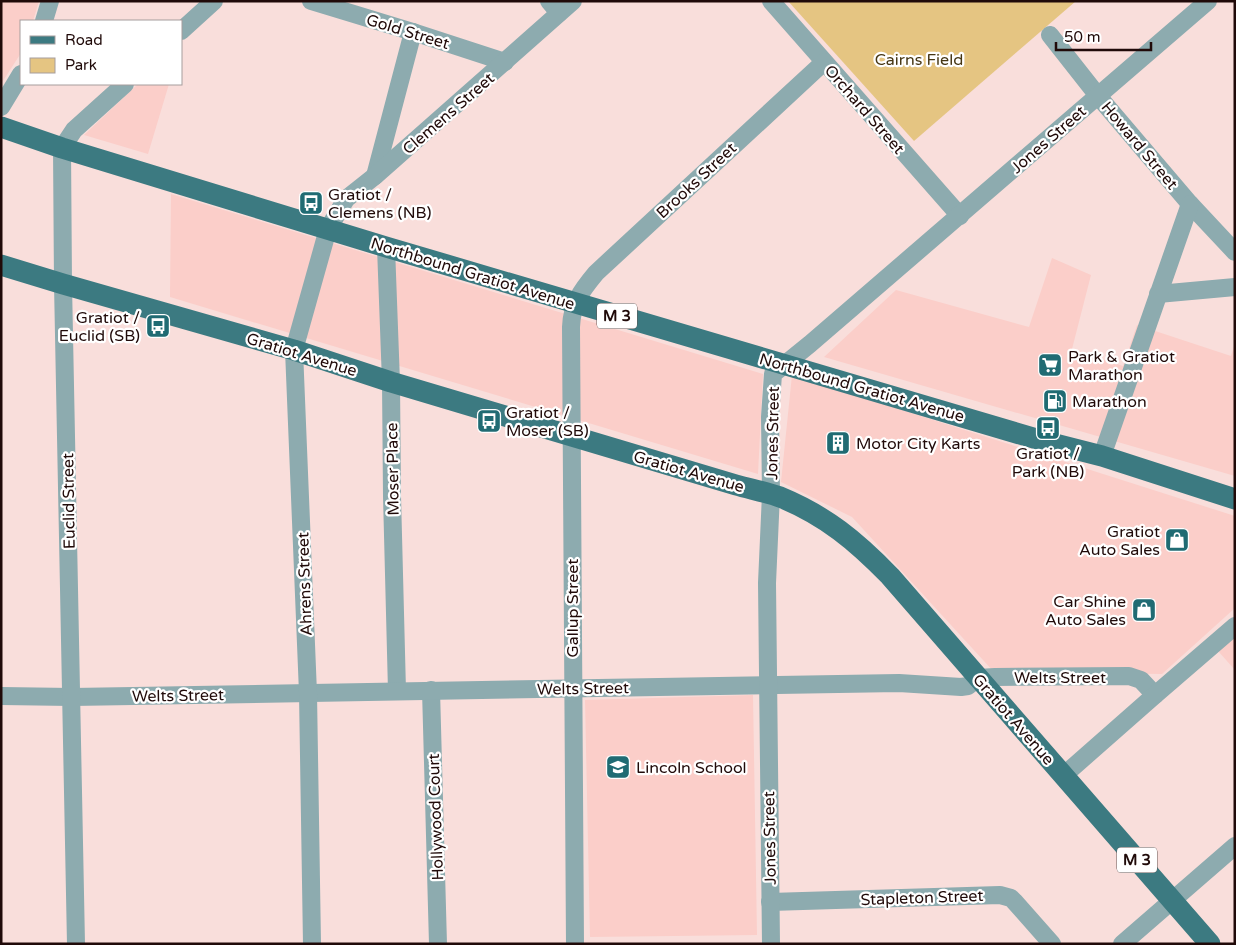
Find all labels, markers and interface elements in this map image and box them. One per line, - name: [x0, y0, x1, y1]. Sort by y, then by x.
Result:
- street label: Gold Street: [364, 10, 452, 54]
- legend: [20, 20, 182, 85]
- scale bar: [1056, 20, 1151, 52]
- text: 50 m: [1064, 28, 1101, 46]
- text: Road: [65, 31, 103, 49]
- park label: Cairns Field: [875, 50, 963, 70]
- text: Park: [65, 56, 97, 74]
- street label: Orchard Street: [820, 61, 908, 158]
- street label: Clemens Street: [399, 68, 499, 159]
- street label: Howard Street: [1097, 97, 1182, 194]
- street label: Jones Street: [1007, 102, 1091, 178]
- street label: Brooks Street: [652, 138, 741, 223]
- place label: Gratiot / Clemens (NB): [328, 185, 431, 223]
- bus stop icon: Gratiot / Clemens (NB): [298, 190, 324, 216]
- street label: Northbound Gratiot Avenue: [368, 233, 577, 315]
- road number: M 3: [597, 304, 637, 328]
- place label: Gratiot / Euclid (SB): [59, 308, 140, 346]
- bus stop icon: Gratiot / Euclid (SB): [145, 313, 171, 339]
- street label: Gratiot Avenue: [244, 329, 359, 381]
- place label: Park & Gratiot Marathon: [1068, 347, 1175, 385]
- street label: Northbound Gratiot Avenue: [757, 349, 966, 427]
- supermarket icon: Park & Gratiot Marathon: [1037, 352, 1063, 378]
- street label: Jones Street: [762, 386, 784, 480]
- fuel station icon: Marathon: [1042, 388, 1068, 414]
- place label: Marathon: [1072, 392, 1147, 412]
- place label: Gratiot / Moser (SB): [506, 403, 589, 441]
- bus stop icon: Gratiot / Moser (SB): [476, 408, 502, 434]
- bus stop icon: Gratiot / Park (NB): [1035, 415, 1061, 441]
- street label: Moser Place: [382, 422, 404, 516]
- building icon: Motor City Karts: [825, 430, 851, 456]
- place label: Motor City Karts: [856, 434, 980, 454]
- place label: Gratiot / Park (NB): [1012, 444, 1084, 482]
- street label: Gratiot Avenue: [631, 447, 746, 497]
- street label: Euclid Street: [58, 453, 80, 549]
- place label: Gratiot Auto Sales: [1079, 522, 1160, 560]
- shop icon: Gratiot Auto Sales: [1164, 527, 1190, 553]
- street label: Ahrens Street: [293, 532, 317, 636]
- street label: Gallup Street: [563, 559, 583, 657]
- place label: Car Shine Auto Sales: [1045, 592, 1126, 630]
- shop icon: Car Shine Auto Sales: [1131, 597, 1157, 623]
- street label: Welts Street: [1014, 668, 1106, 688]
- street label: Gratiot Avenue: [968, 670, 1058, 769]
- street label: Welts Street: [537, 678, 629, 700]
- street label: Welts Street: [132, 685, 224, 707]
- street label: Hollywood Court: [424, 753, 448, 881]
- school or university icon: Lincoln School: [605, 754, 631, 780]
- place label: Lincoln School: [636, 758, 747, 778]
- street label: Jones Street: [759, 791, 781, 885]
- road number: M 3: [1117, 848, 1157, 872]
- street label: Stapleton Street: [860, 886, 984, 910]

